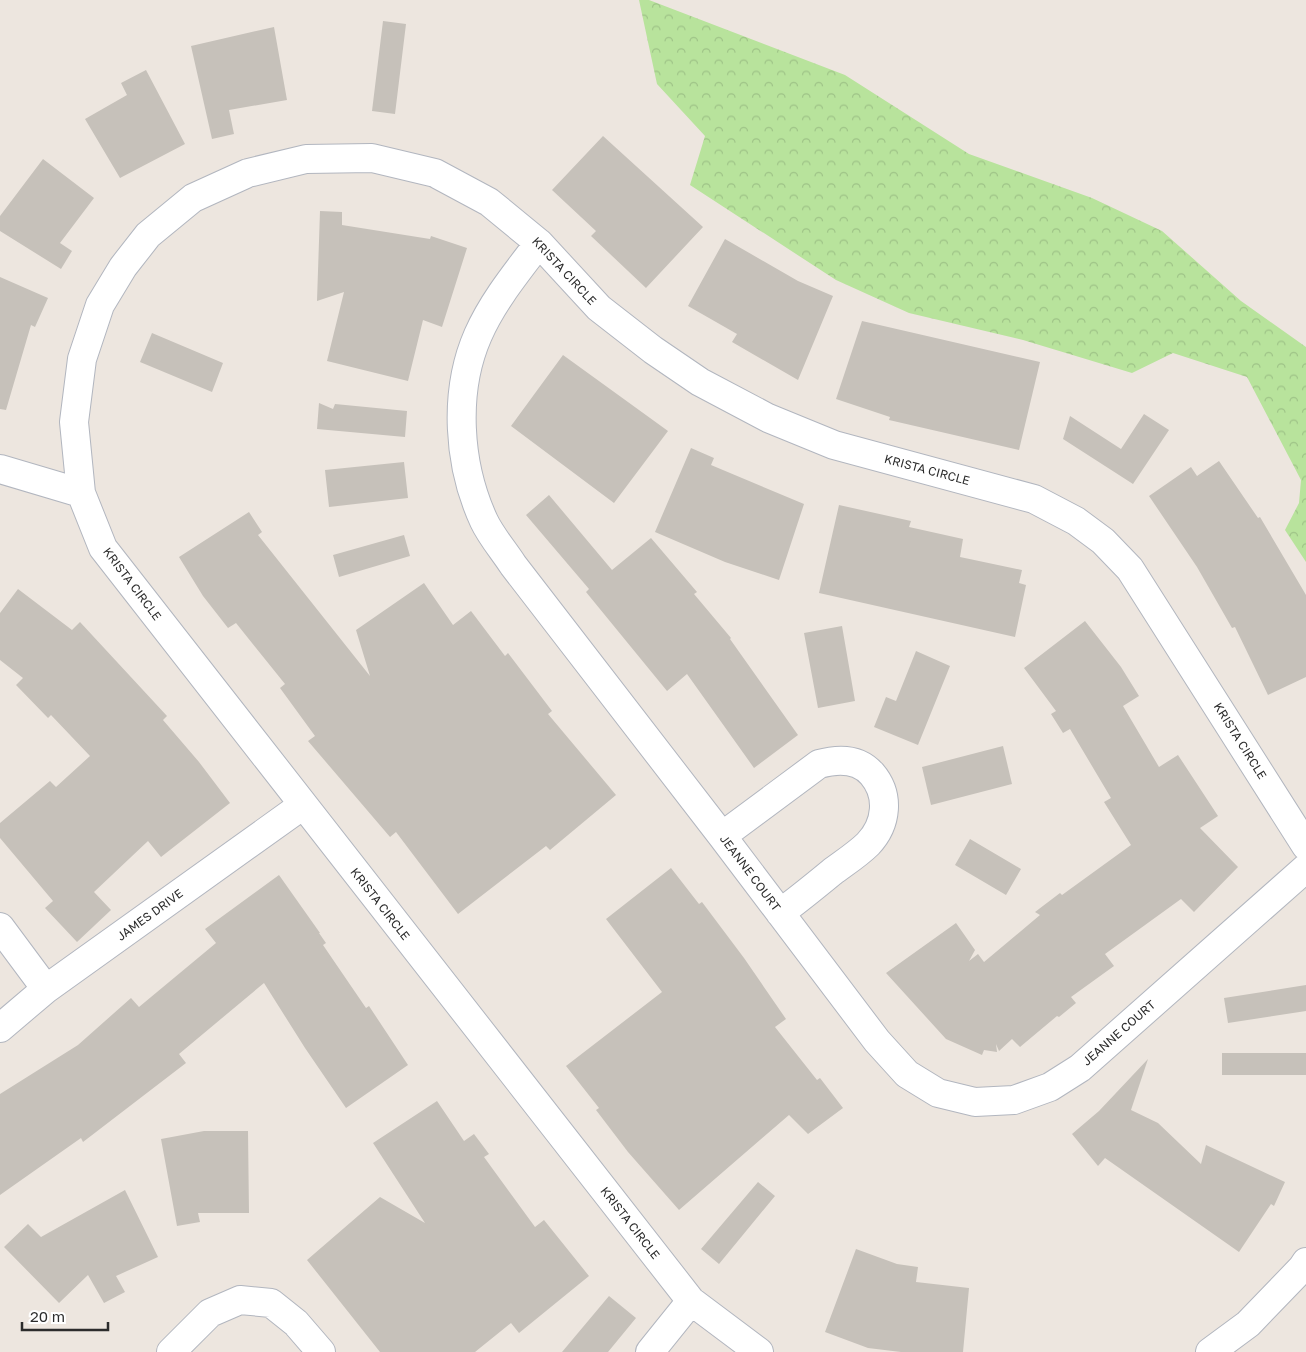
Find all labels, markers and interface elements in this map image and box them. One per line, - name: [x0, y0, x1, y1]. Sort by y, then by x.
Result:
- street label: KRISTA CIRCLE: [529, 233, 600, 308]
- street label: KRISTA CIRCLE: [883, 451, 971, 488]
- street label: KRISTA CIRCLE: [100, 544, 165, 623]
- street label: KRISTA CIRCLE: [1211, 700, 1270, 782]
- street label: JEANNE COURT: [717, 831, 784, 914]
- street label: KRISTA CIRCLE: [347, 865, 413, 943]
- street label: JAMES DRIVE: [114, 885, 186, 944]
- street label: JEANNE COURT: [1079, 996, 1159, 1068]
- street label: KRISTA CIRCLE: [597, 1184, 663, 1262]
- scale bar: [22, 1300, 109, 1332]
- text: 20 m: [30, 1307, 65, 1325]

